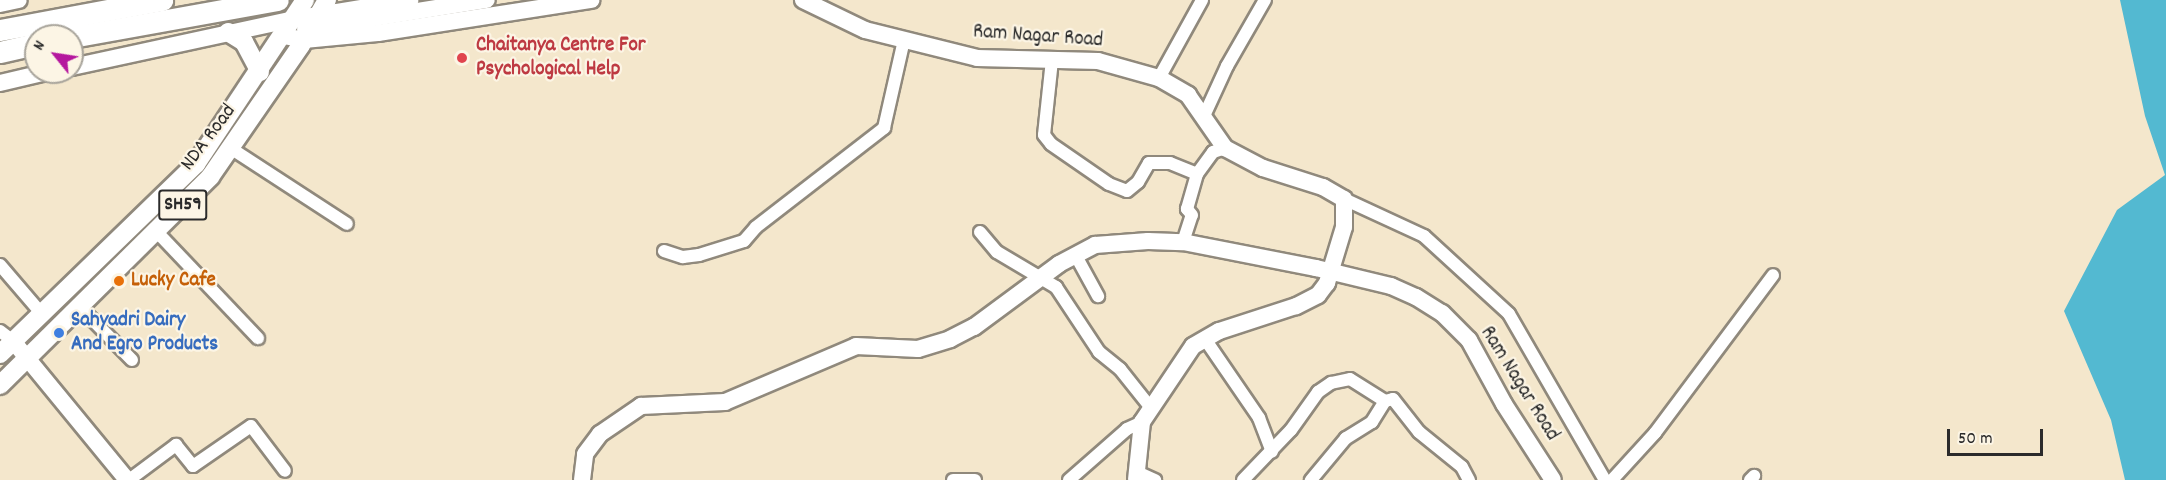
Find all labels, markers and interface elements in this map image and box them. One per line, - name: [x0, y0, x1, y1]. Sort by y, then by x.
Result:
- street label: Ram Nagar Road: [972, 20, 1104, 54]
- north arrow: [24, 24, 84, 84]
- place label: Chaitanya Centre For Psychological Help: [476, 33, 646, 83]
- text: N: [28, 37, 52, 55]
- marker: Chaitanya Centre For Psychological Help: [453, 49, 471, 67]
- street label: NDA Road: [176, 100, 242, 176]
- road number: SH59: [158, 188, 208, 222]
- place label: Lucky Cafe: [131, 268, 216, 294]
- marker: Lucky Cafe: [112, 274, 126, 288]
- place label: Sahyadri Dairy And Egro Products: [71, 308, 218, 358]
- street label: Ram Nagar Road: [1474, 322, 1564, 446]
- marker: Sahyadri Dairy And Egro Products: [52, 326, 66, 340]
- scale bar: [1950, 417, 2046, 455]
- text: 50 m: [1958, 427, 1993, 452]

